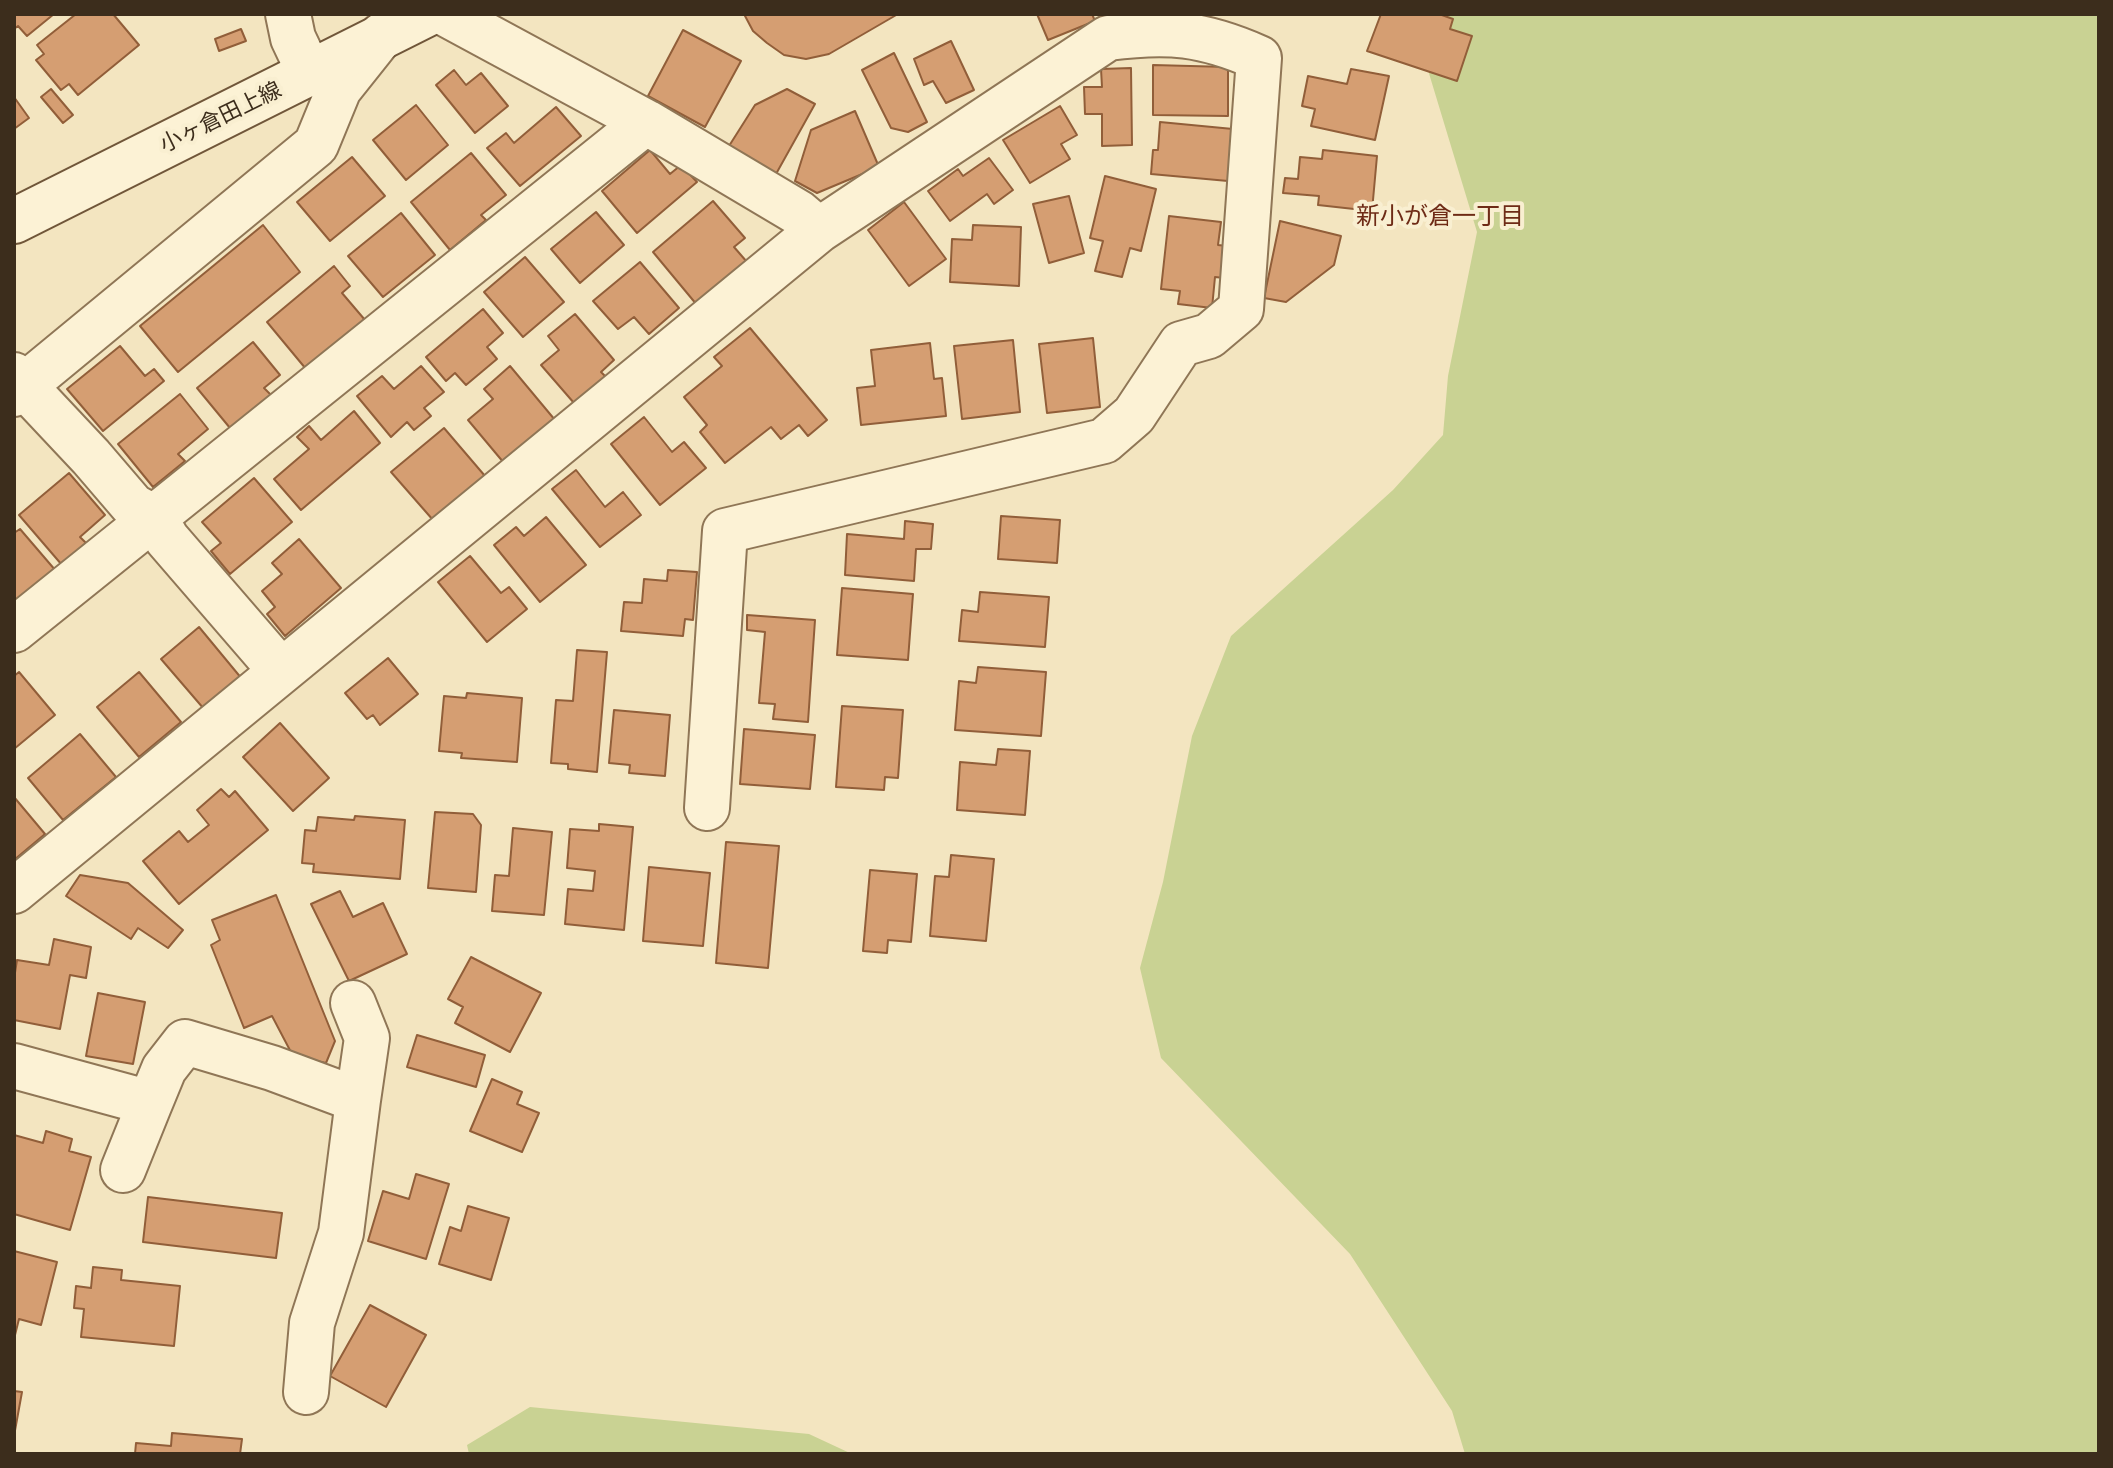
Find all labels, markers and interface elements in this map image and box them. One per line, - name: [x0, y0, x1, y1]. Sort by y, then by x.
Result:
- street label: 小ヶ倉田上線: [156, 77, 286, 159]
- district label: 新小が倉一丁目: [1356, 203, 1524, 231]

